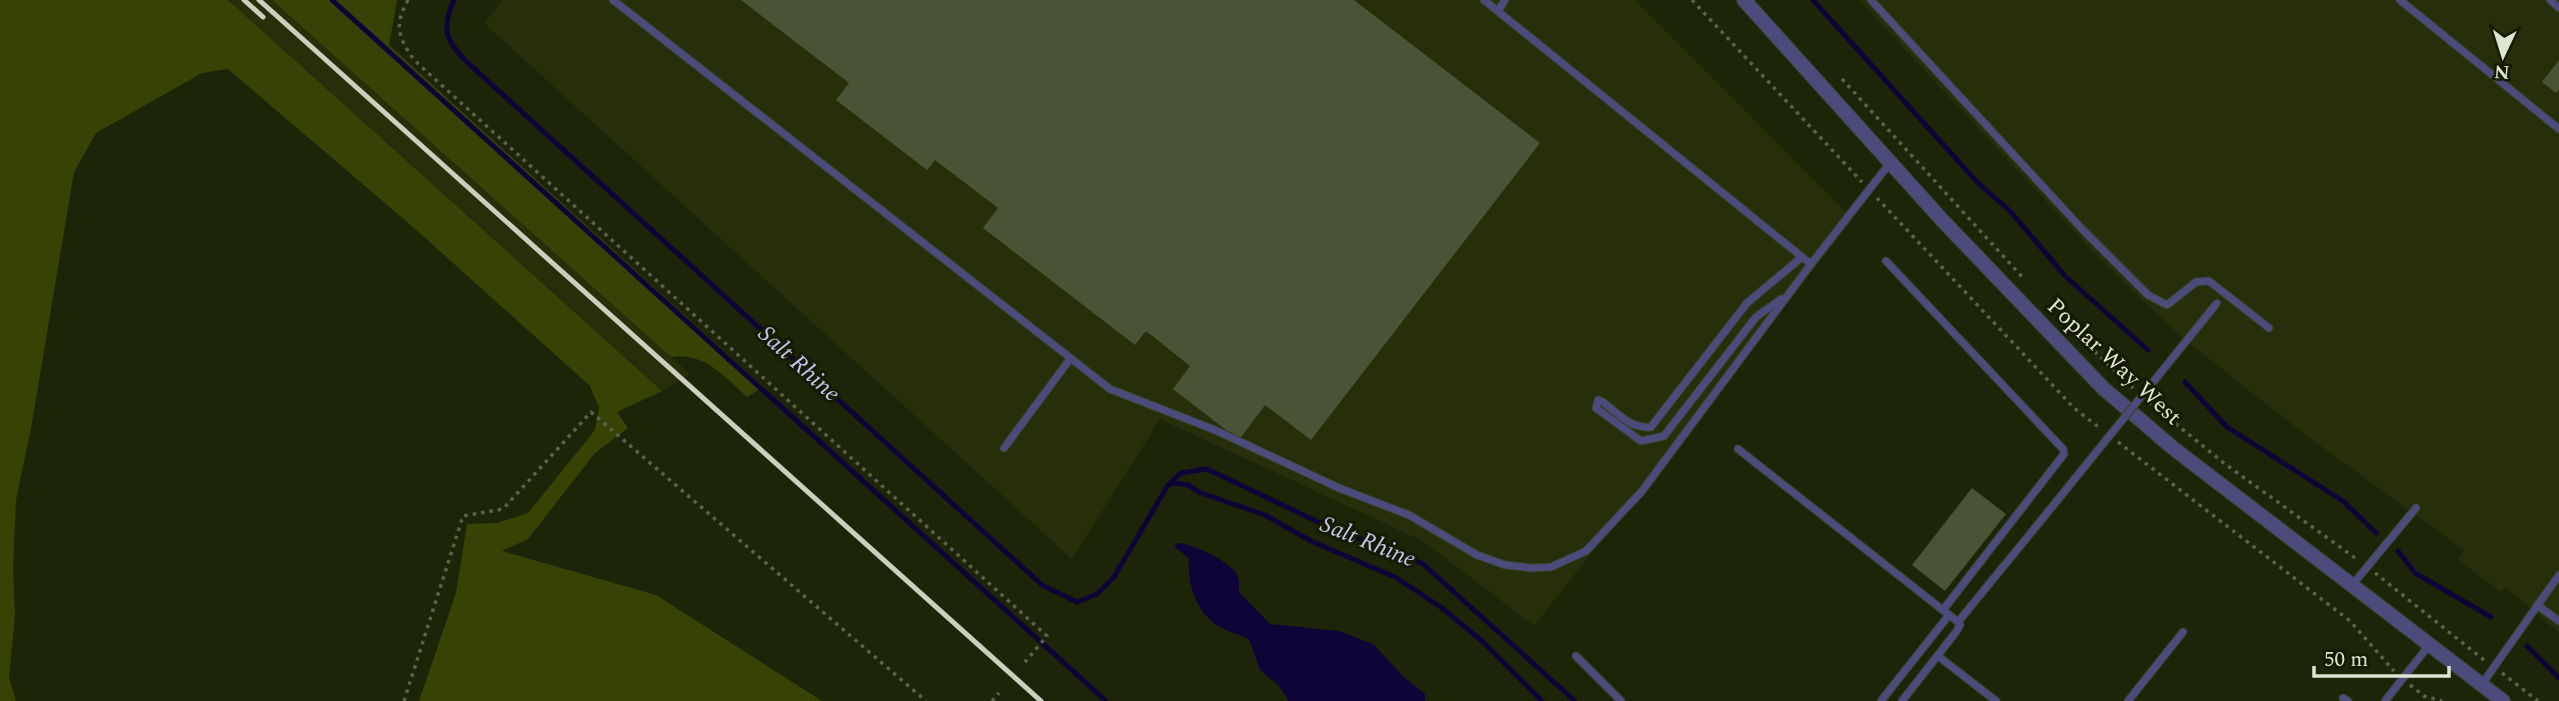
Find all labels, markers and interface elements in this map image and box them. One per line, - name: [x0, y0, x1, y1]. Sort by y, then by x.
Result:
- north arrow: [2468, 21, 2538, 91]
- text: N: [2493, 56, 2511, 86]
- street label: Poplar Way West: [2039, 290, 2189, 434]
- water label: Salt Rhine: [750, 317, 848, 411]
- water label: Salt Rhine: [1315, 506, 1421, 578]
- scale bar: [2314, 634, 2449, 678]
- text: 50 m: [2324, 644, 2368, 676]

